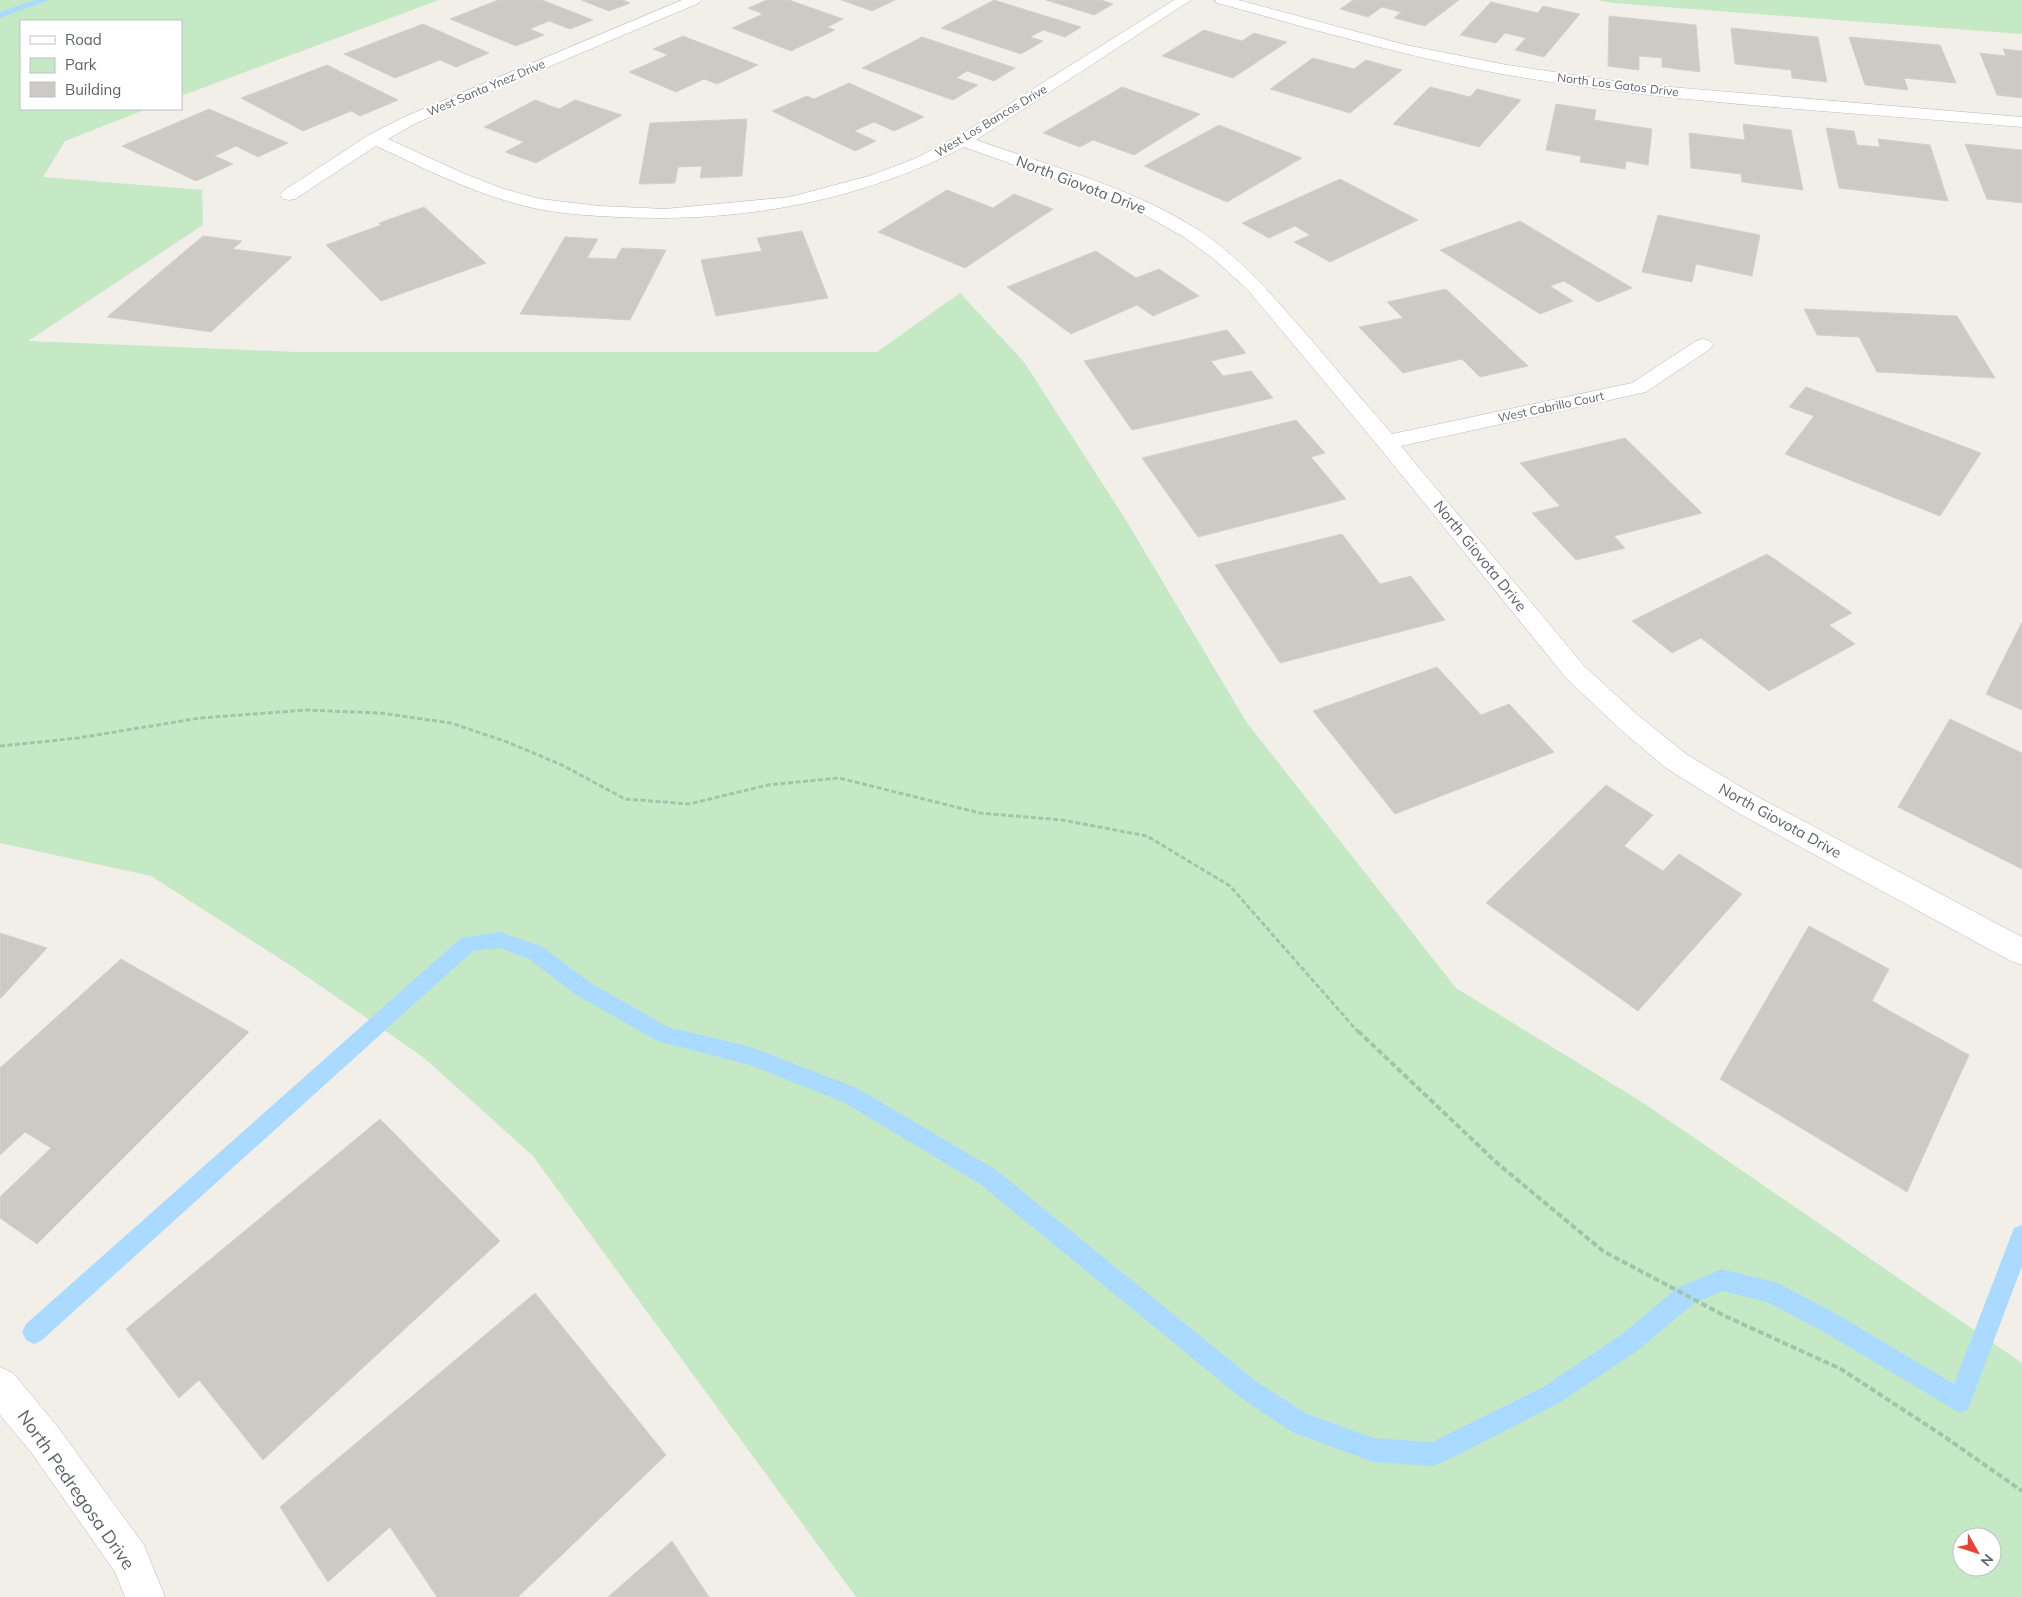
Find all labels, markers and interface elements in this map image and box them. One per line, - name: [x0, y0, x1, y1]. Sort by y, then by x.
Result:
- legend: [20, 20, 182, 110]
- text: Road: [65, 30, 102, 49]
- text: Park: [65, 55, 97, 74]
- street label: West Santa Ynez Drive: [424, 56, 547, 119]
- street label: North Los Gatos Drive: [1556, 70, 1680, 99]
- text: Building: [65, 80, 121, 99]
- street label: West Los Bancos Drive: [932, 81, 1049, 160]
- street label: North Giovota Drive: [1014, 151, 1149, 218]
- street label: West Cabrillo Court: [1496, 388, 1605, 425]
- street label: North Giovota Drive: [1430, 496, 1531, 615]
- street label: North Giovota Drive: [1716, 779, 1845, 862]
- street label: North Pedregosa Drive: [13, 1406, 140, 1574]
- north arrow: [1952, 1527, 2002, 1577]
- text: N: [1977, 1550, 1997, 1570]

